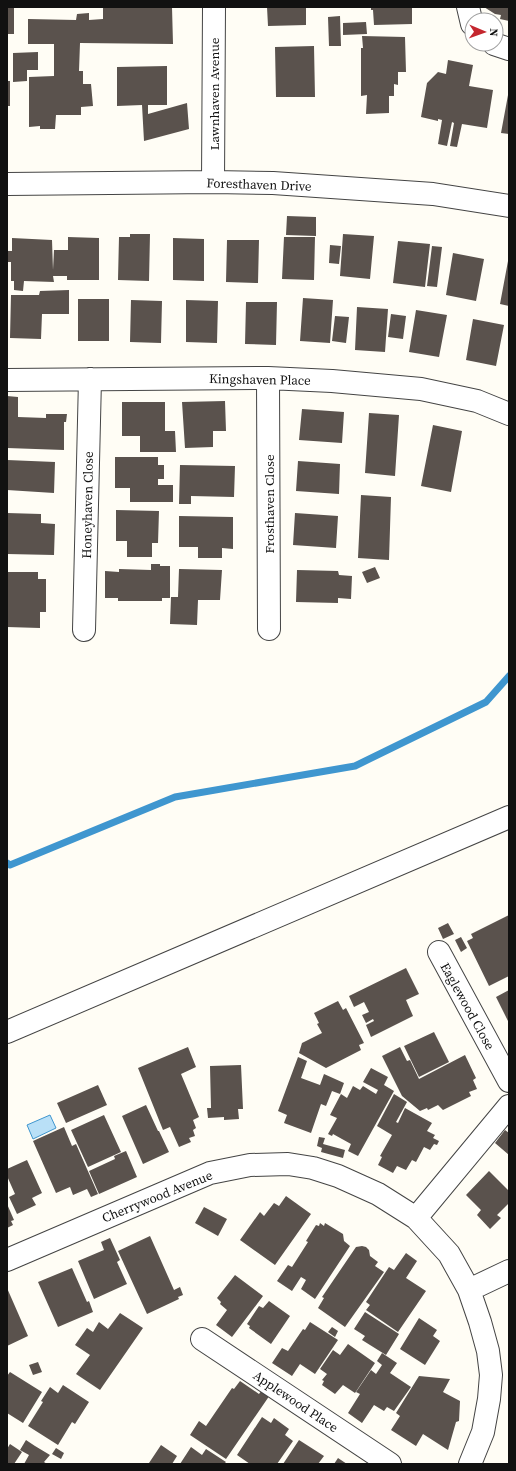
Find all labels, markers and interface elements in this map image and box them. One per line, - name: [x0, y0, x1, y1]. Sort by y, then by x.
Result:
- north arrow: [464, 12, 504, 52]
- text: N: [486, 28, 501, 37]
- street label: Lawnhaven Avenue: [206, 37, 223, 150]
- street label: Foresthaven Drive: [206, 174, 312, 195]
- street label: Kingshaven Place: [209, 370, 311, 389]
- street label: Honeyhaven Close: [78, 451, 97, 559]
- street label: Frosthaven Close: [261, 454, 278, 554]
- street label: Eaglewood Close: [437, 960, 499, 1053]
- street label: Cherrywood Avenue: [99, 1166, 215, 1226]
- street label: Applewood Place: [250, 1367, 342, 1436]

